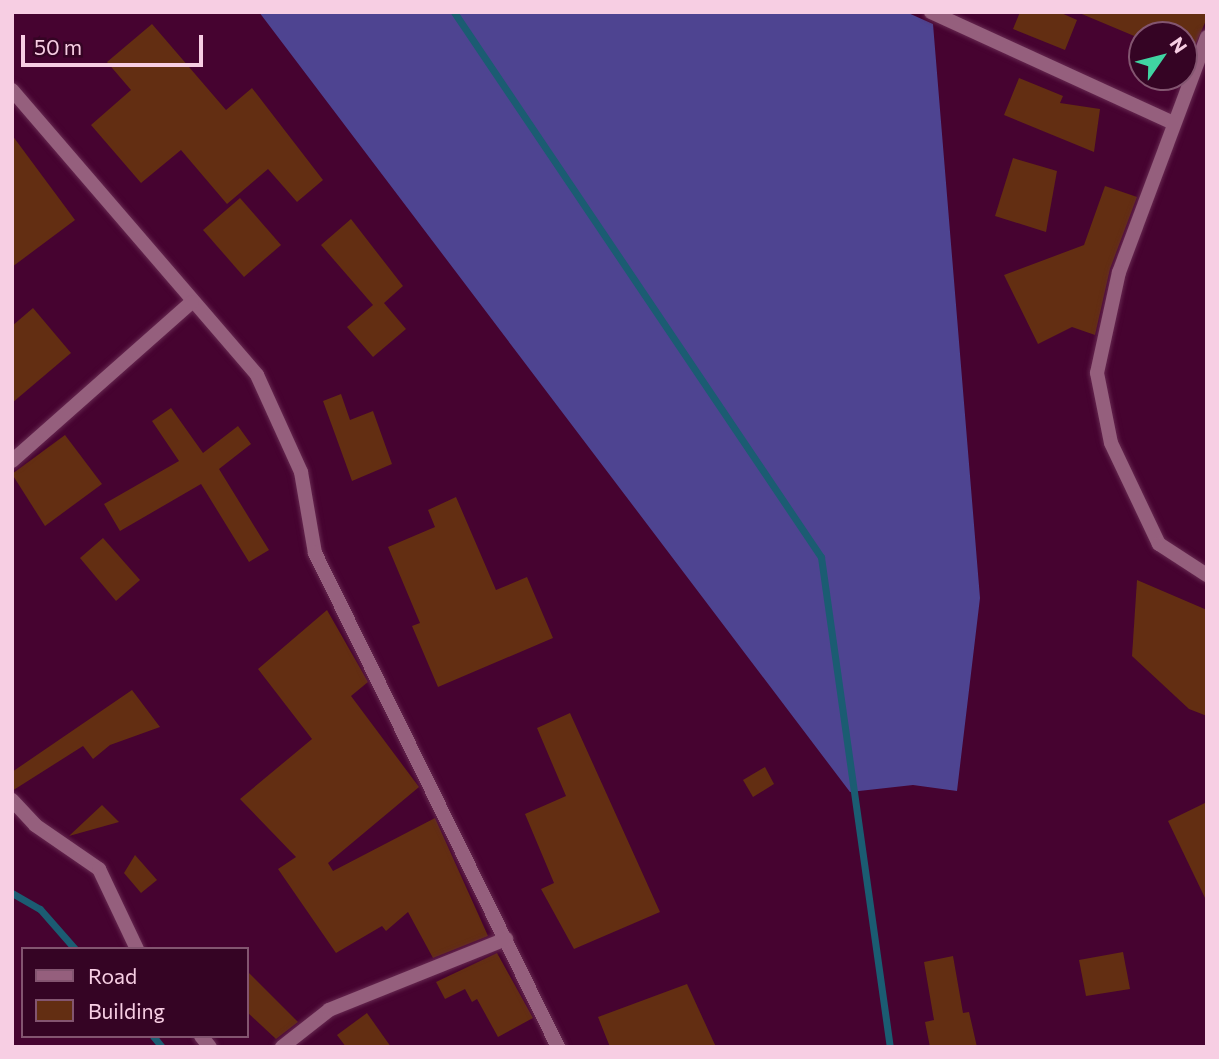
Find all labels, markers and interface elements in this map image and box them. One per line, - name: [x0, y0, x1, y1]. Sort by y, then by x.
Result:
- scale bar: [24, 21, 206, 65]
- north arrow: [1128, 21, 1198, 91]
- text: N: [1165, 32, 1192, 57]
- text: 50 m: [34, 34, 82, 59]
- legend: [21, 947, 248, 1038]
- text: Road: [88, 963, 137, 988]
- text: Building: [88, 998, 165, 1023]

